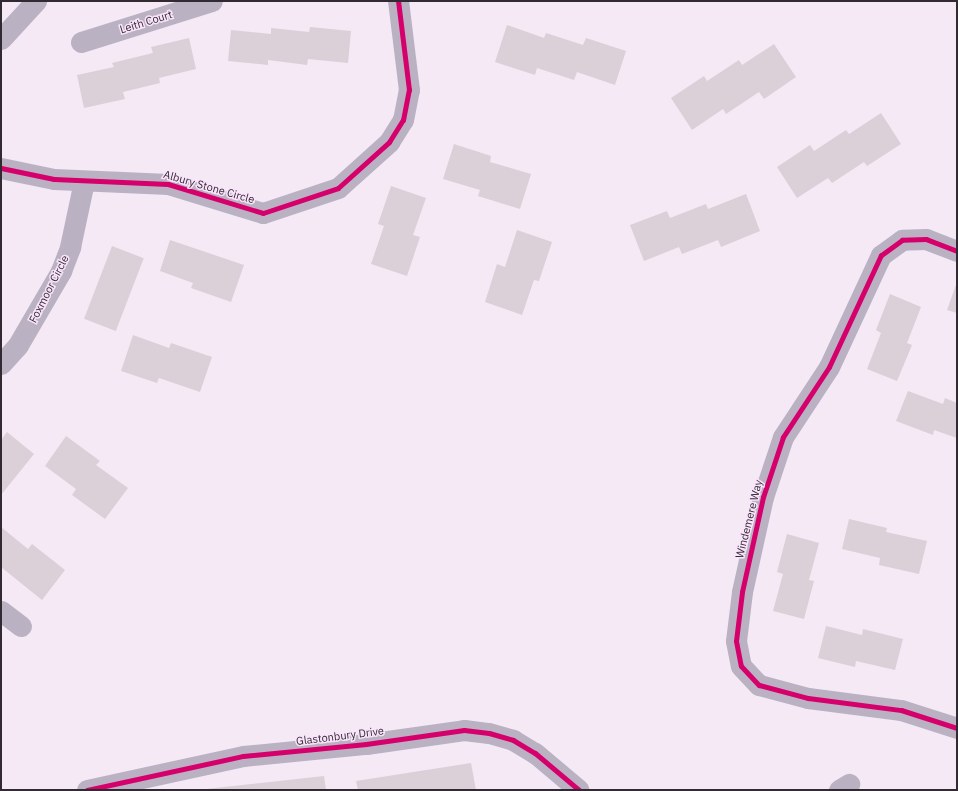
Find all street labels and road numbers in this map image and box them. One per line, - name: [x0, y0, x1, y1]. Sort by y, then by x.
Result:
- street label: Leith Court: [118, 8, 174, 36]
- street label: Albury Stone Circle: [162, 168, 256, 206]
- street label: Foxmoor Circle: [26, 253, 72, 325]
- street label: Windemere Way: [733, 478, 765, 560]
- street label: Glastonbury Drive: [295, 724, 385, 748]

